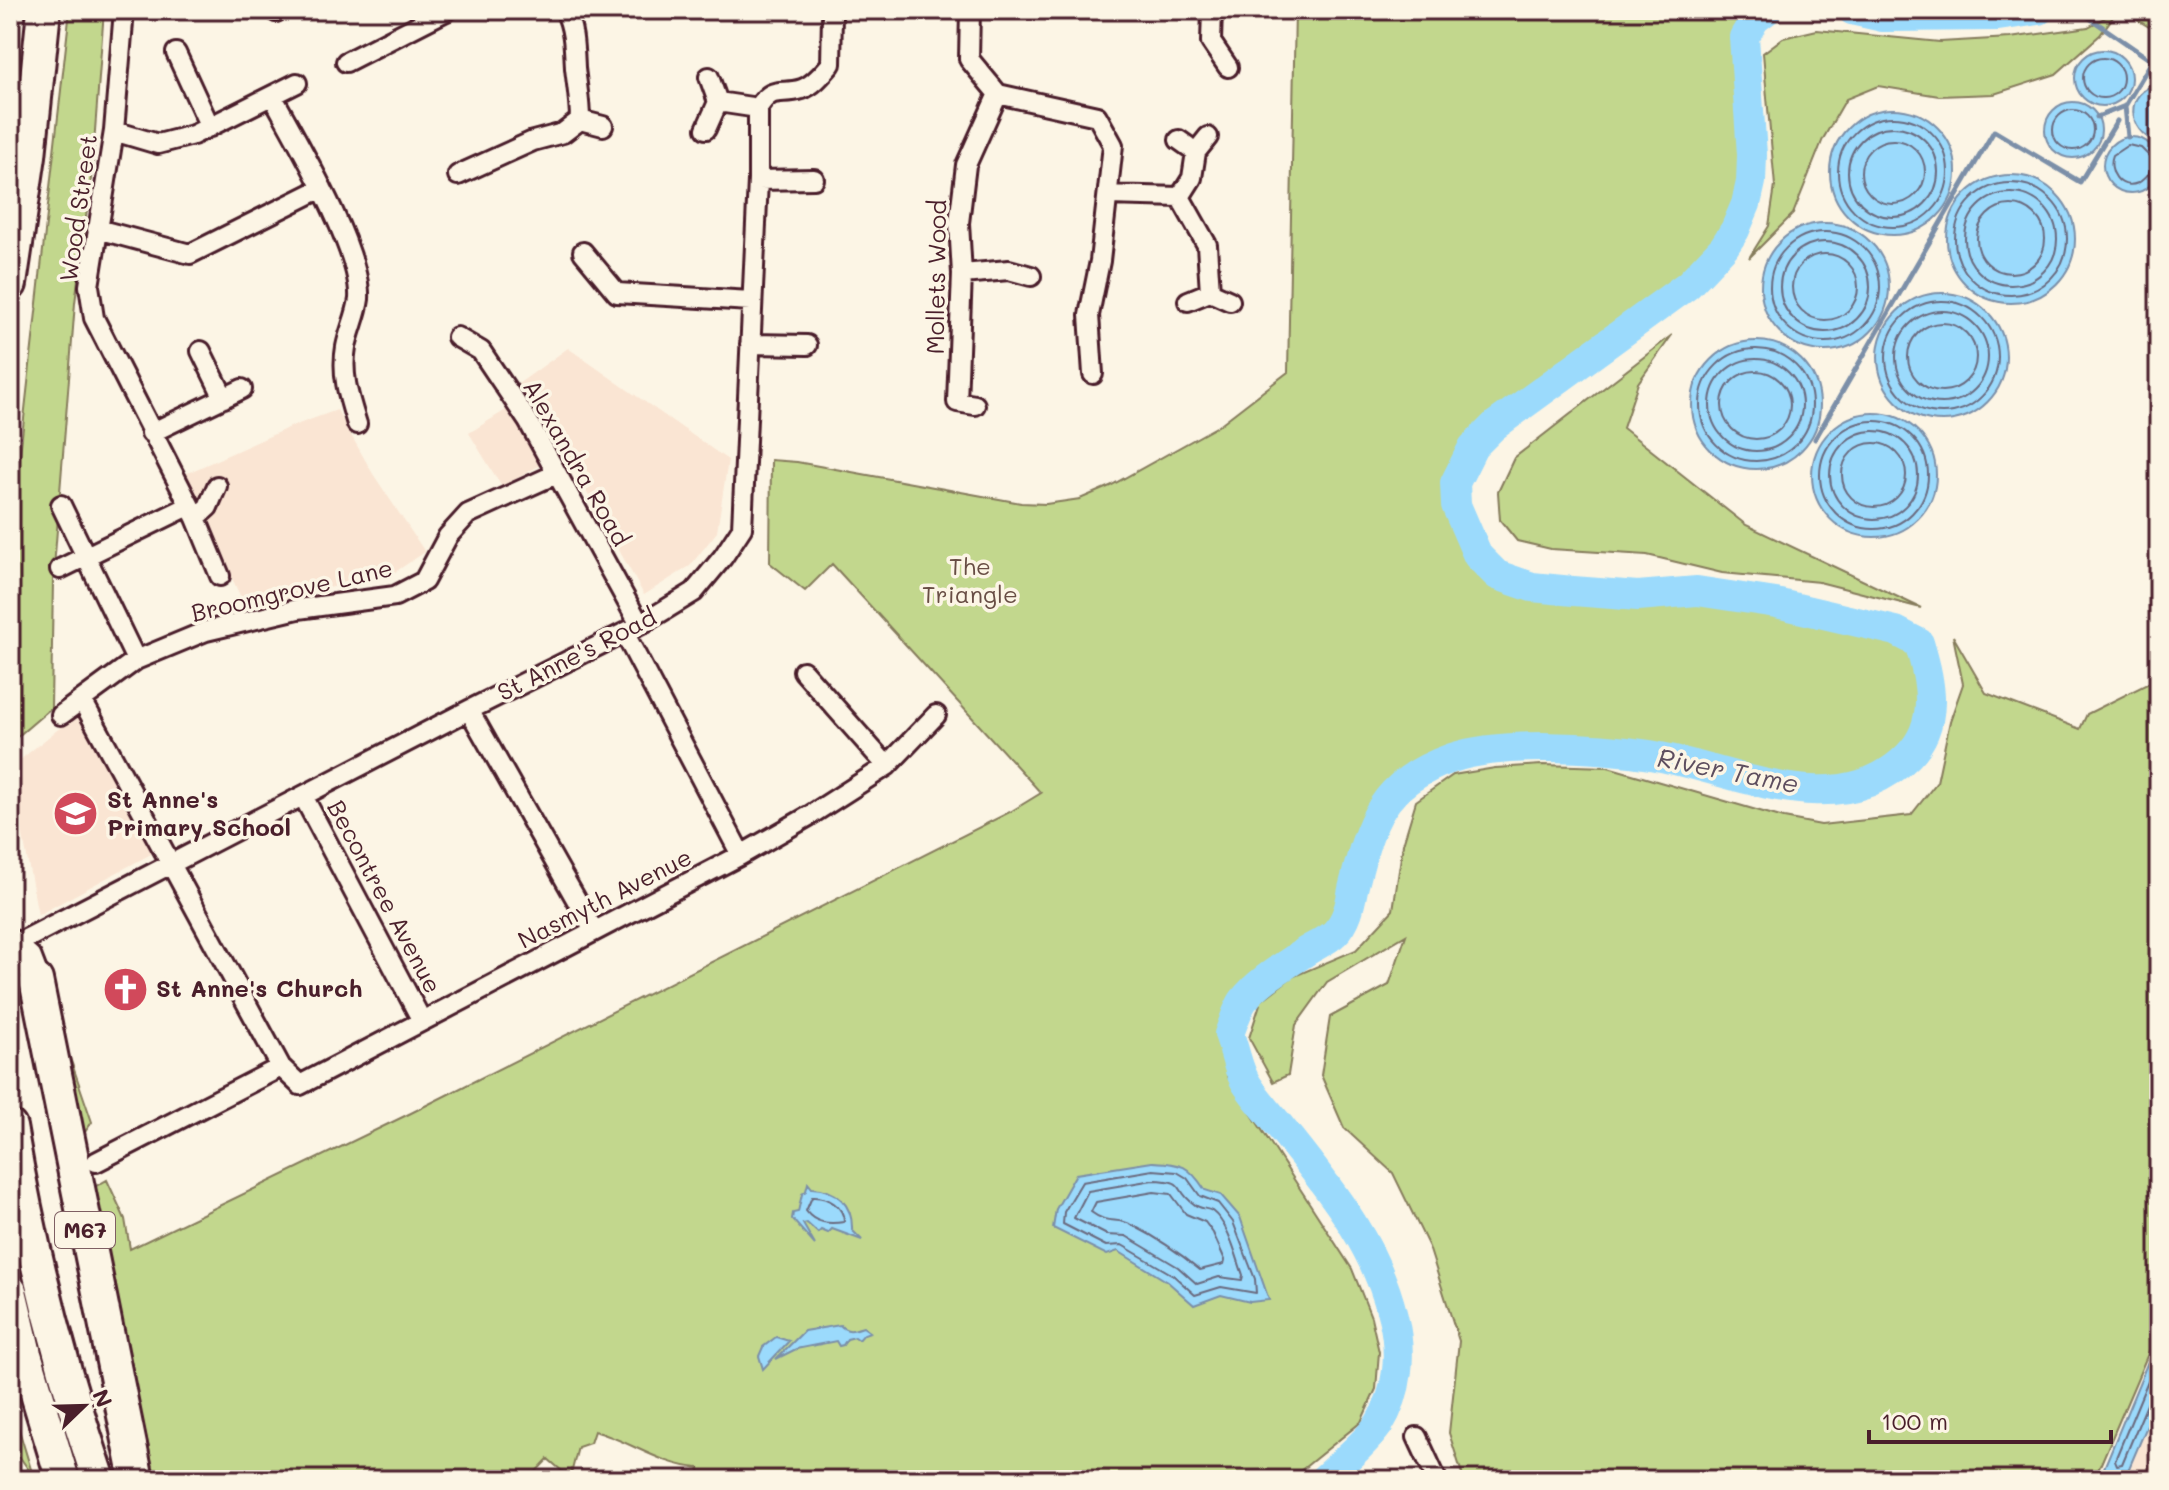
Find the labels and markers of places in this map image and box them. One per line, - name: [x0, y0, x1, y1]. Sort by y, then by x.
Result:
- place label: St Anne's Primary School: [107, 783, 291, 842]
- school or university icon: St Anne's Primary School: [52, 790, 100, 838]
- church icon: St Anne's Church: [101, 965, 149, 1013]
- place label: St Anne's Church: [156, 972, 362, 1003]

